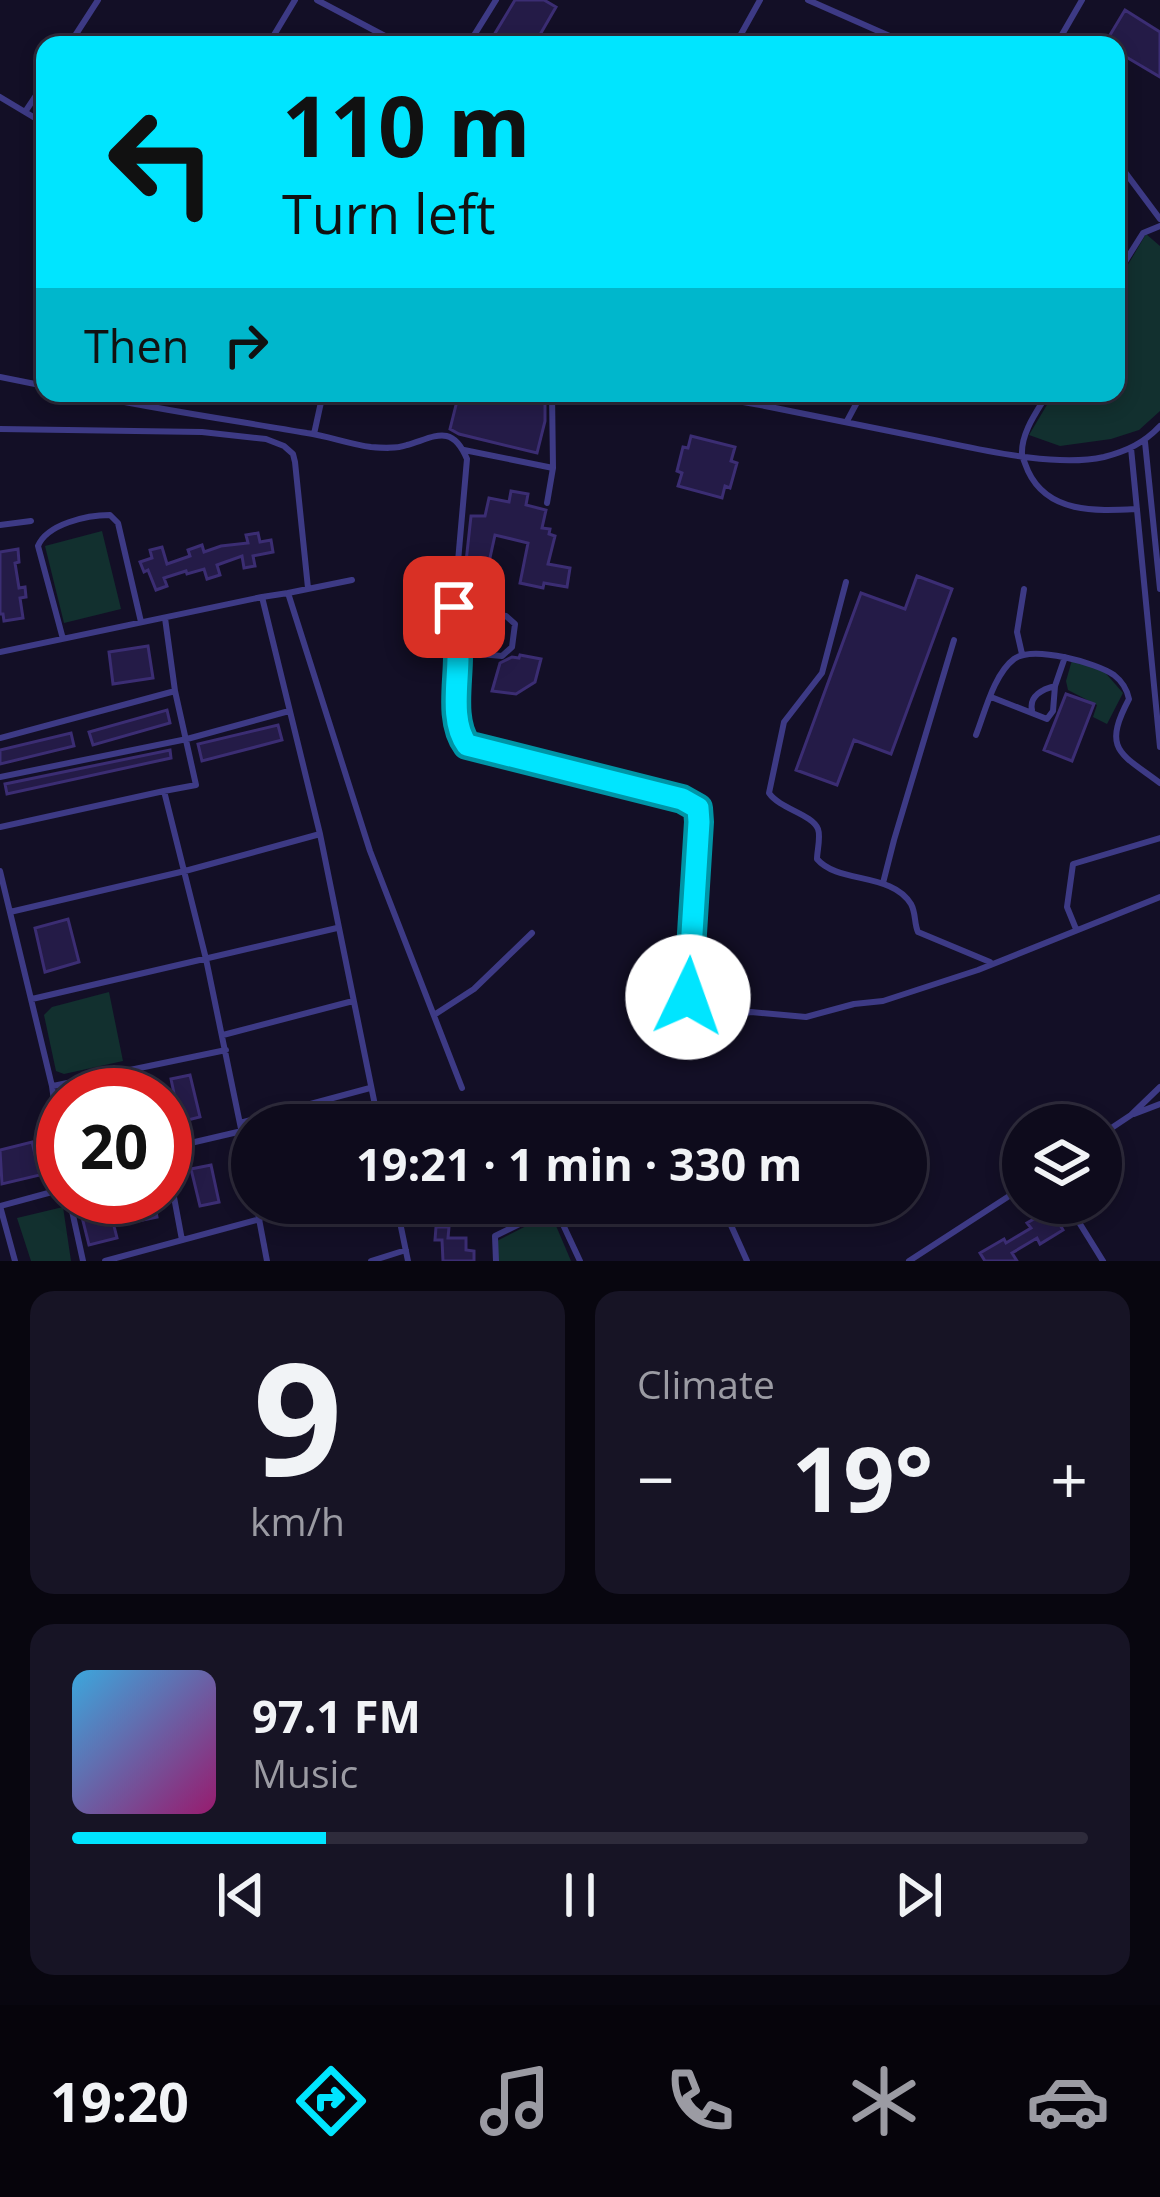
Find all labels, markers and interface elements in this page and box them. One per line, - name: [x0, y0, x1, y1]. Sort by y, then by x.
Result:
- text: 110 m: [282, 67, 530, 182]
- icon: left: [84, 84, 240, 240]
- text: Turn left: [282, 176, 495, 250]
- icon: right: [213, 312, 279, 378]
- text: Then: [84, 315, 189, 376]
- pin: [403, 556, 505, 658]
- icon: arrive: [421, 574, 487, 640]
- position arrow: [625, 934, 751, 1060]
- speed limit sign: 20: [36, 1068, 192, 1224]
- map controls: [1002, 1104, 1122, 1224]
- button: layers: [1002, 1104, 1122, 1224]
- text: 19:21 · 1 min · 330 m: [356, 1133, 802, 1194]
- text: 9: [253, 1309, 342, 1522]
- text: Climate: [637, 1357, 775, 1410]
- text: 19°: [792, 1416, 933, 1538]
- text: −: [637, 1433, 675, 1523]
- text: +: [1050, 1433, 1088, 1523]
- text: km/h: [250, 1494, 345, 1547]
- text: 97.1 FM: [252, 1685, 421, 1746]
- text: Music: [252, 1746, 358, 1799]
- icon: previous: [208, 1862, 274, 1928]
- icon: pause: [547, 1862, 613, 1928]
- icon: next: [886, 1862, 952, 1928]
- icon: directions: [289, 2059, 373, 2143]
- icon: music: [473, 2059, 557, 2143]
- icon: phone: [658, 2059, 742, 2143]
- icon: climate: [842, 2059, 926, 2143]
- icon: car: [1026, 2059, 1110, 2143]
- text: 19:20: [50, 2064, 189, 2138]

